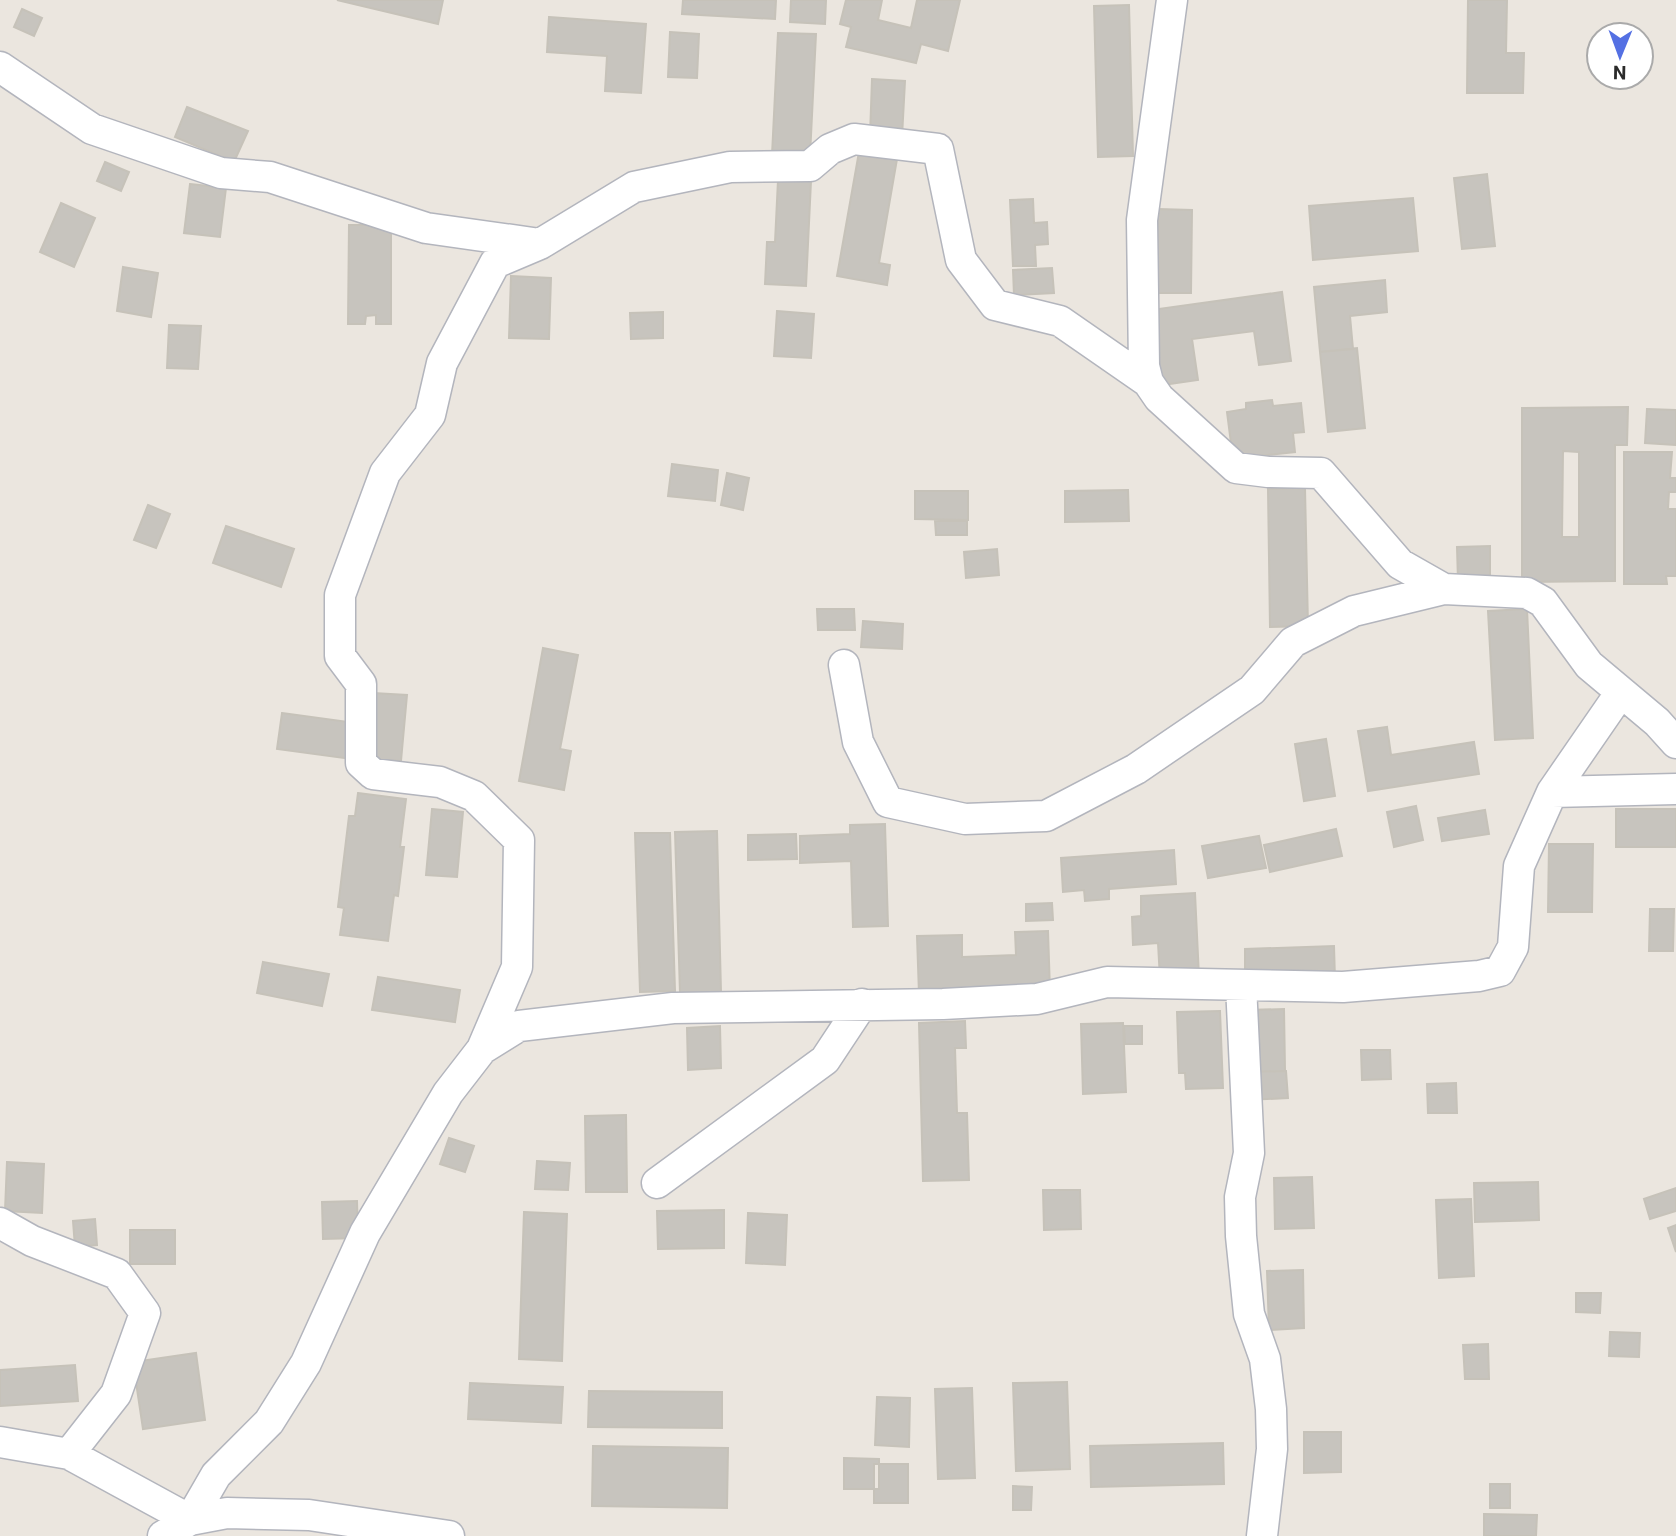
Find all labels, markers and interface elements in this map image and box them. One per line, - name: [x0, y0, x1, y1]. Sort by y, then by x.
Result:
- north arrow: [1585, 21, 1655, 91]
- text: N: [1613, 61, 1627, 84]

